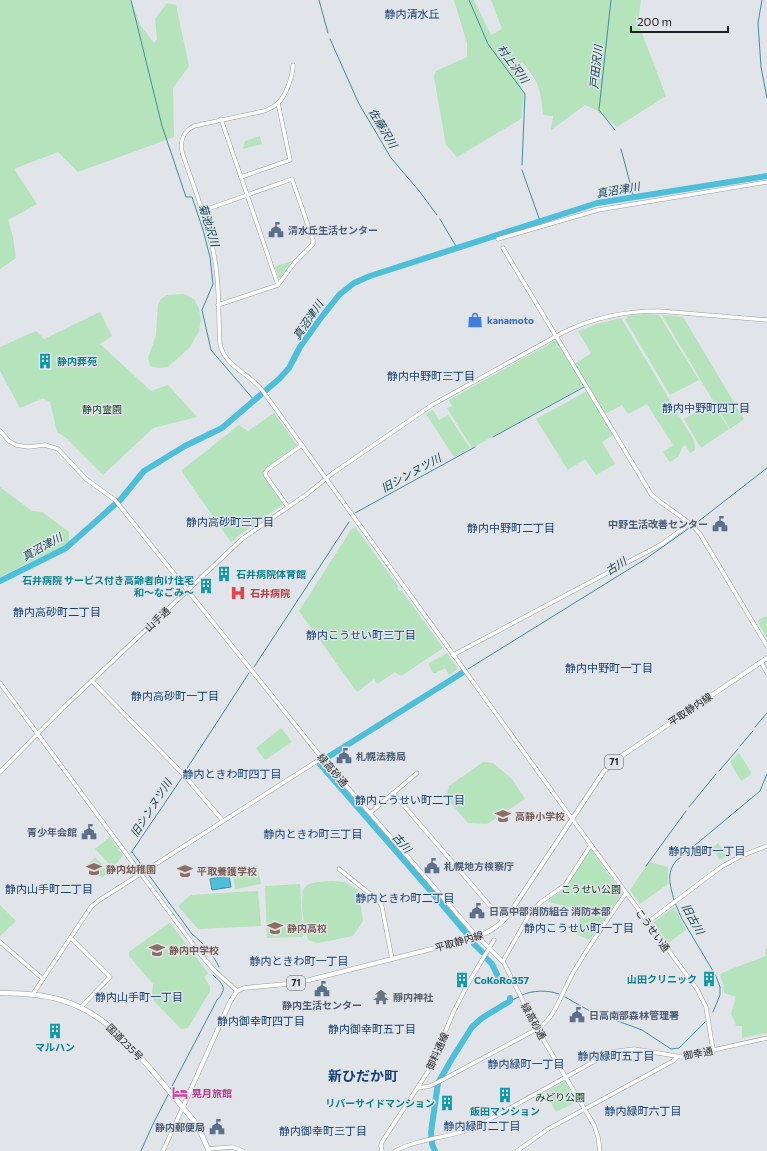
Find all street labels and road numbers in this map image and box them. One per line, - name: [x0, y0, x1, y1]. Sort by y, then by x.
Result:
- street label: 山手通: [142, 604, 172, 634]
- street label: 平取静内線: [666, 690, 714, 728]
- street label: 緑高砂通: [315, 751, 351, 789]
- road number: 71: [605, 755, 623, 769]
- street label: こうせい通: [633, 906, 673, 954]
- street label: 平取静内線: [433, 928, 485, 954]
- road number: 71: [287, 976, 305, 990]
- street label: 緑高砂通: [519, 1001, 549, 1041]
- street label: 国道235号: [104, 1021, 146, 1063]
- street label: 御料通線: [423, 1030, 451, 1072]
- street label: 御幸通: [682, 1044, 714, 1062]

